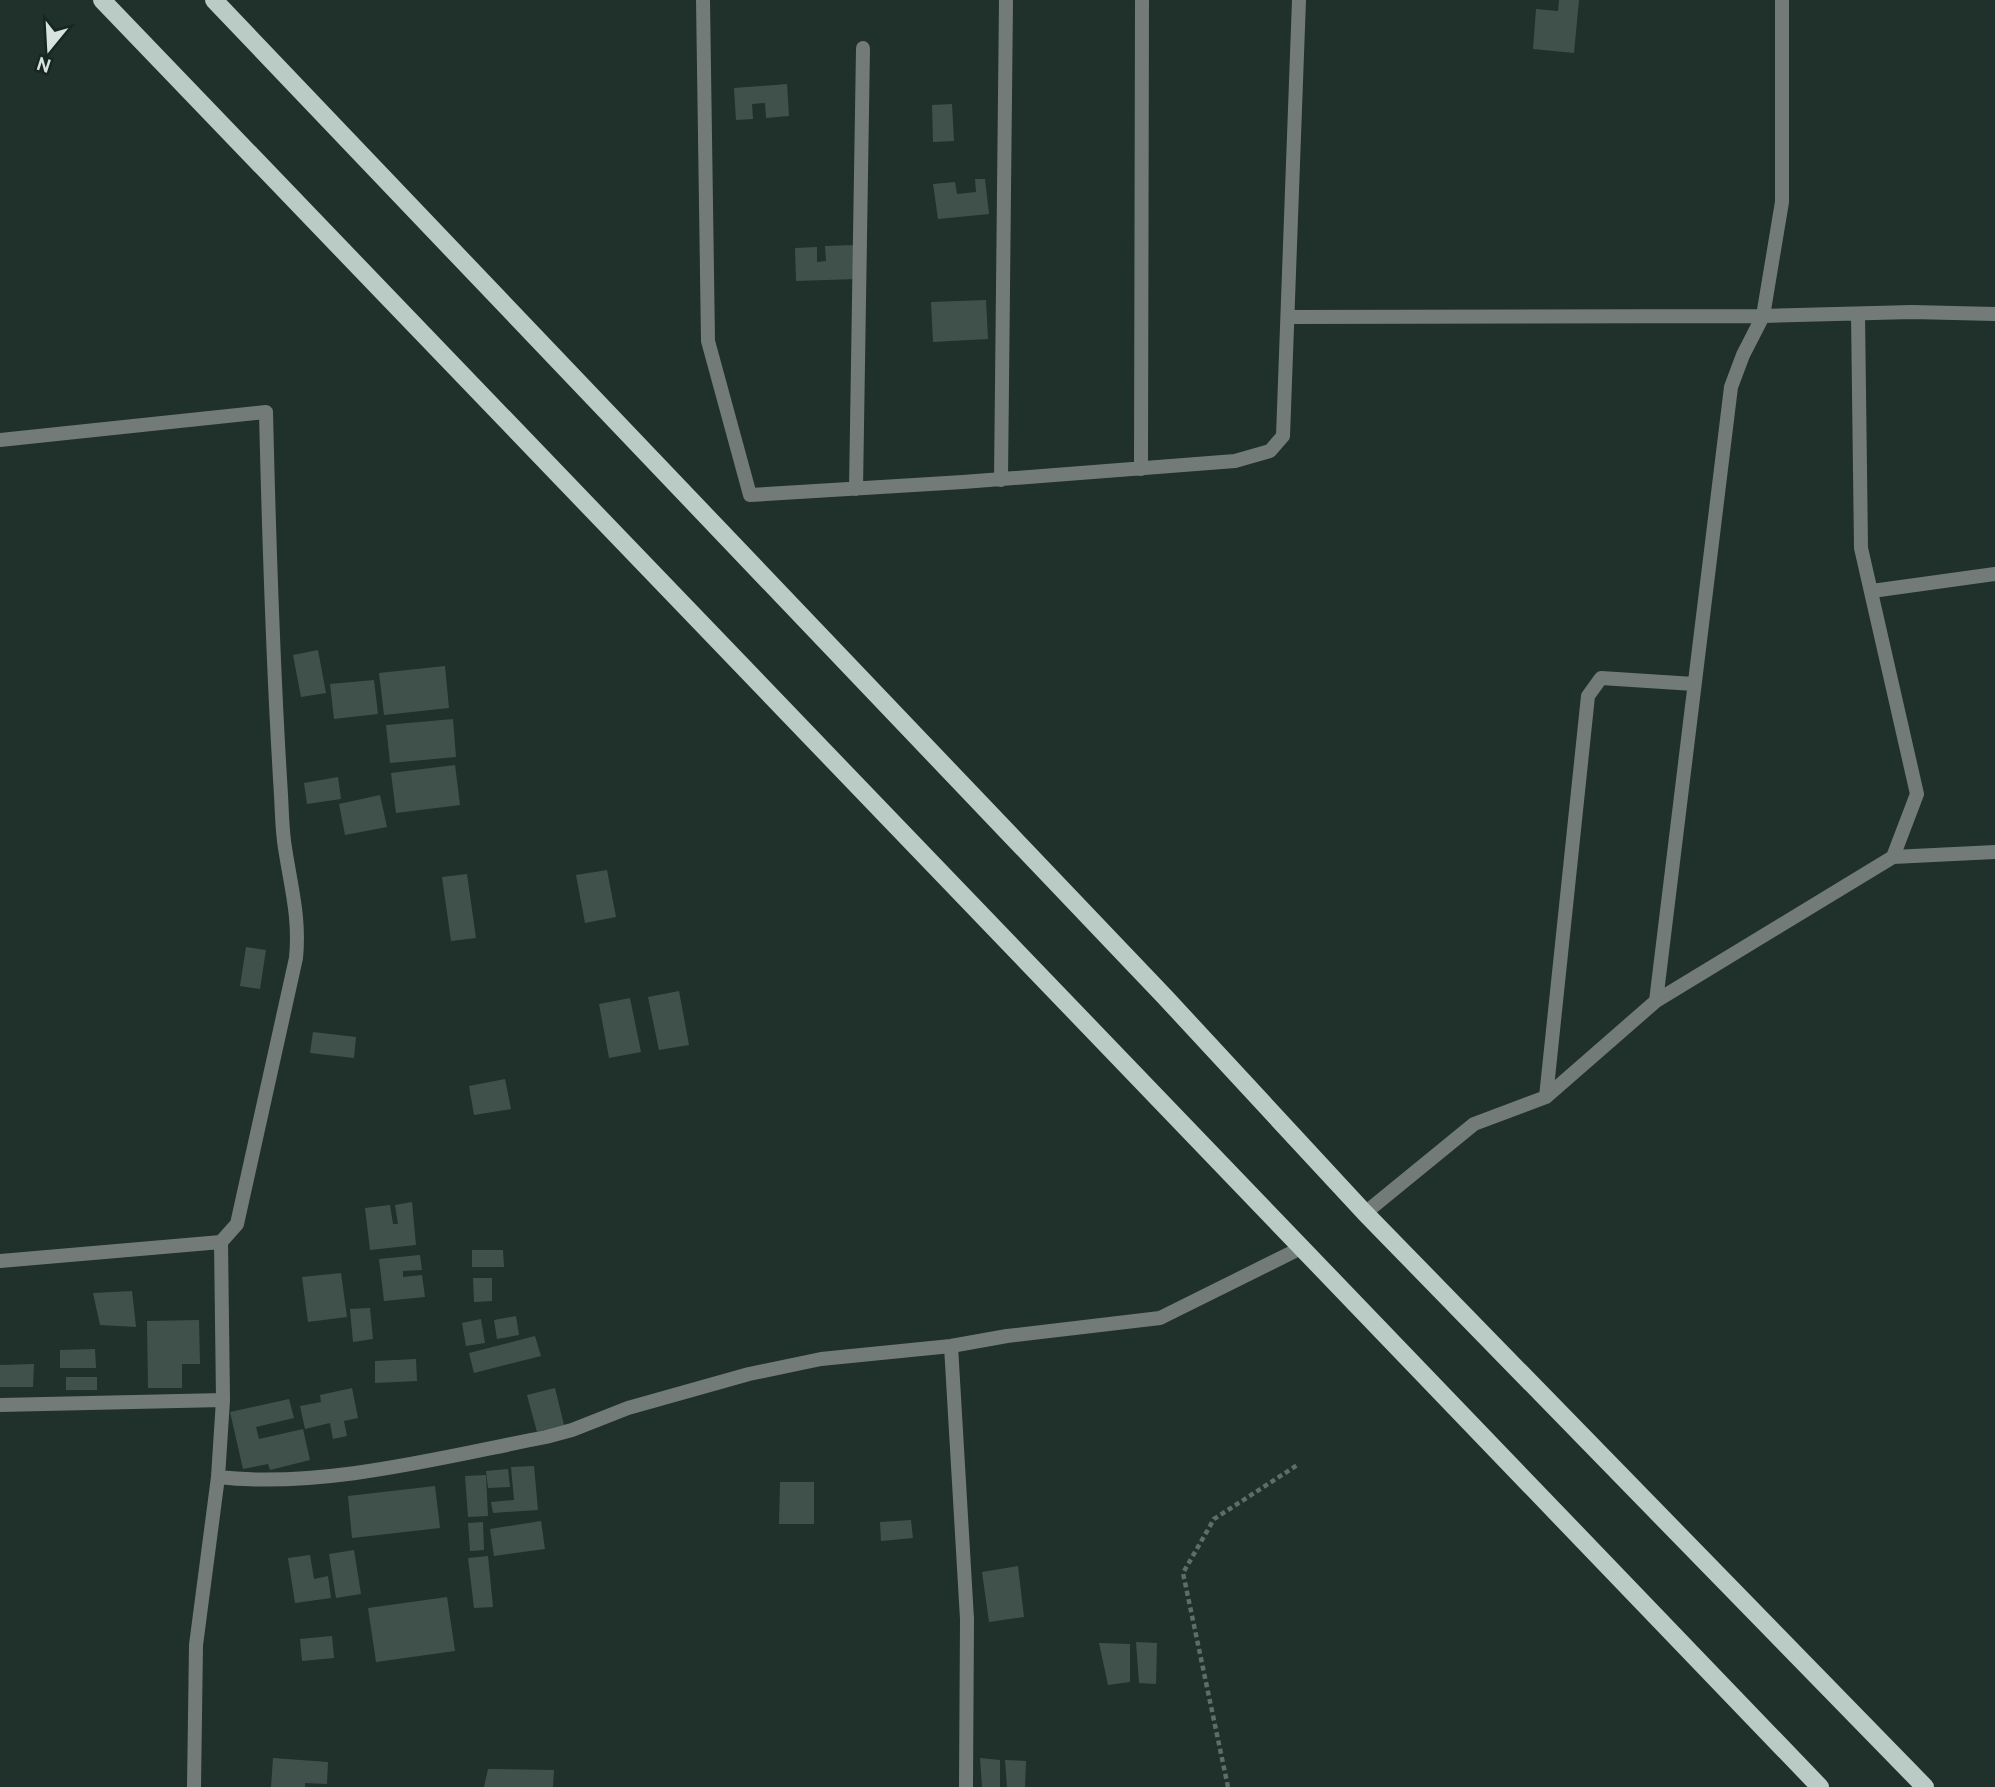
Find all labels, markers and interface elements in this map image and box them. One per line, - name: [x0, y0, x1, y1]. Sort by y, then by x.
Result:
- north arrow: [14, 14, 84, 84]
- text: N: [34, 52, 54, 78]

